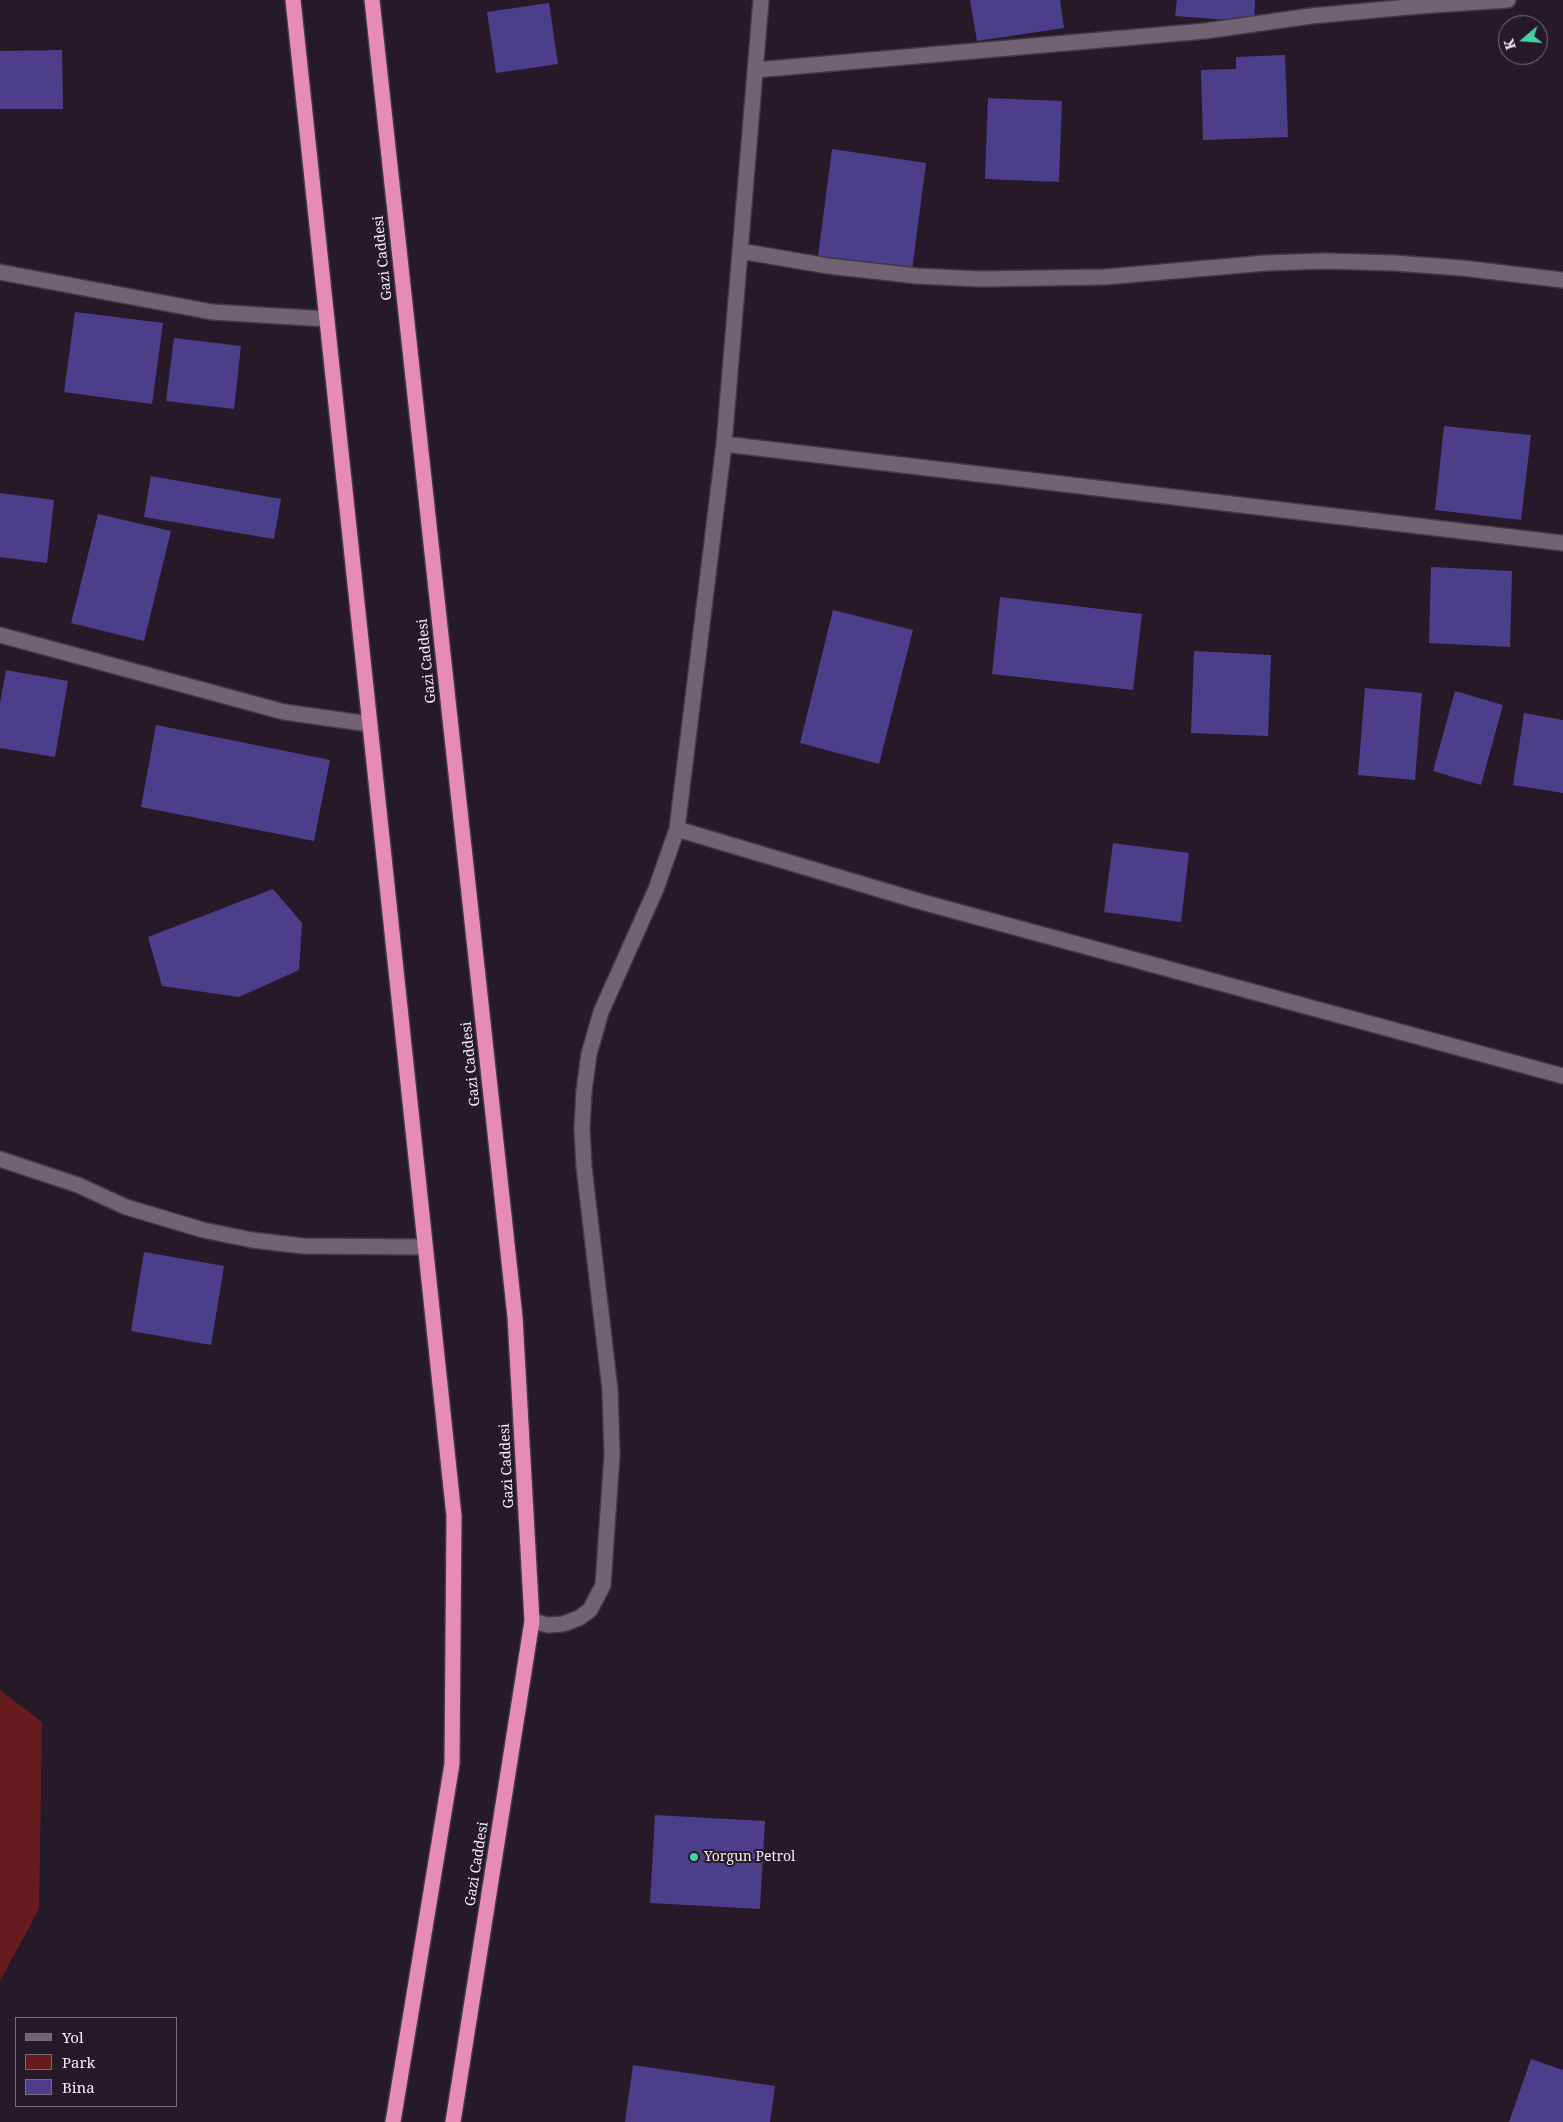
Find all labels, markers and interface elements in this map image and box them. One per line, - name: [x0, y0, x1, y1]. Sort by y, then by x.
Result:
- north arrow: [1498, 15, 1548, 65]
- text: K: [1499, 37, 1520, 52]
- street label: Gazi Caddesi: [370, 215, 396, 301]
- street label: Gazi Caddesi: [414, 618, 440, 704]
- street label: Gazi Caddesi: [458, 1021, 484, 1107]
- street label: Gazi Caddesi: [496, 1423, 518, 1509]
- street label: Gazi Caddesi: [462, 1821, 492, 1907]
- place label: Yorgun Petrol: [704, 1849, 795, 1865]
- marker: Yorgun Petrol: [688, 1851, 700, 1863]
- legend: [15, 2017, 178, 2107]
- text: Yol: [62, 2027, 84, 2047]
- text: Park: [62, 2052, 95, 2072]
- text: Bina: [62, 2077, 95, 2097]

